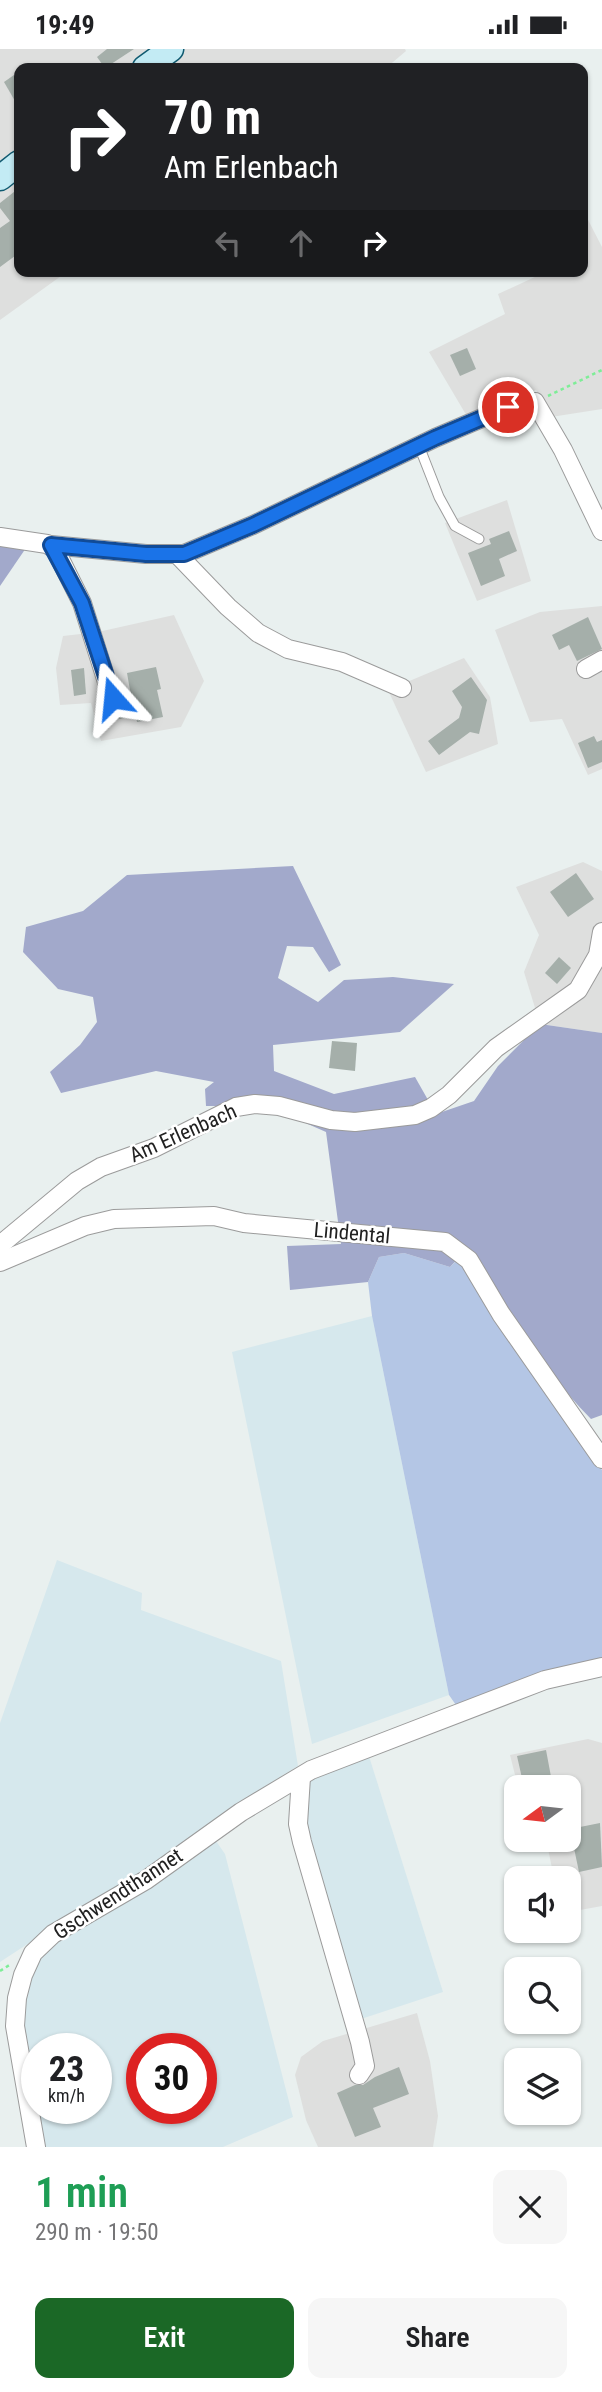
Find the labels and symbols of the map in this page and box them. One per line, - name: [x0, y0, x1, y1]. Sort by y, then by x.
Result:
- pin: [478, 377, 538, 437]
- position arrow: [76, 661, 150, 735]
- street label: Am Erlenbach: [126, 1099, 240, 1167]
- street label: Lindental: [313, 1218, 391, 1248]
- north arrow: [504, 1775, 581, 1851]
- street label: Gschwendthannet: [49, 1843, 187, 1945]
- speed limit sign: 30: [126, 2033, 217, 2124]

